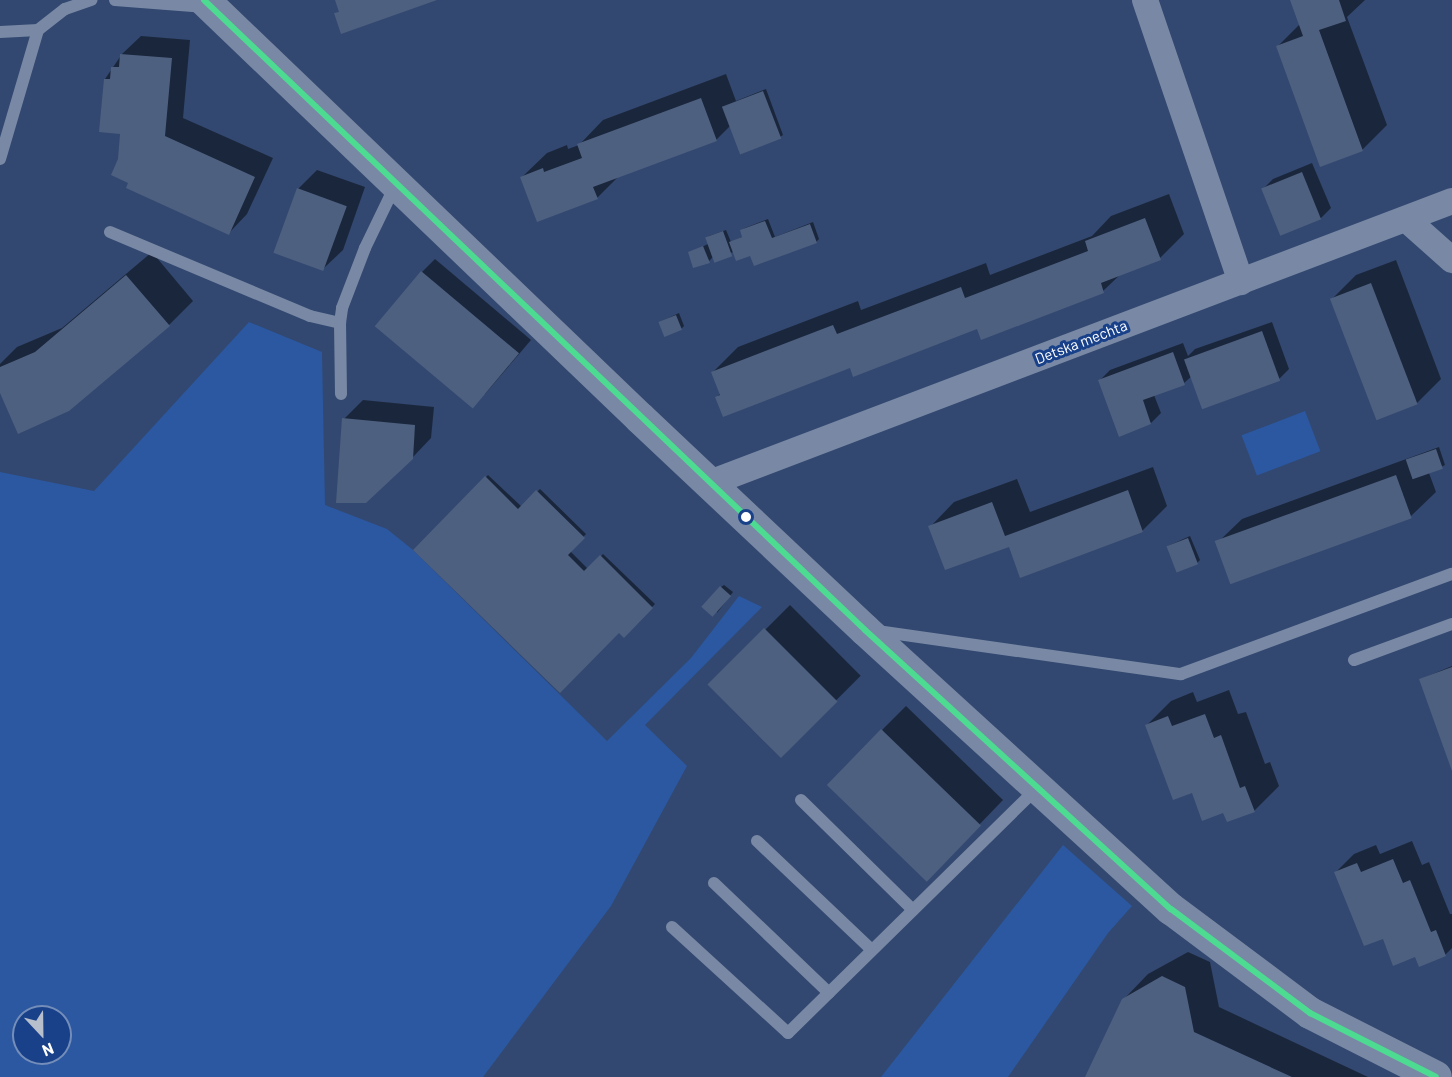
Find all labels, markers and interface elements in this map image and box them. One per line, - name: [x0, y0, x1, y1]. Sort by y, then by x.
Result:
- street label: Detska mechta: [1032, 316, 1130, 368]
- unlabelled marker: [740, 511, 752, 523]
- north arrow: [12, 1005, 72, 1065]
- text: N: [40, 1039, 57, 1061]

